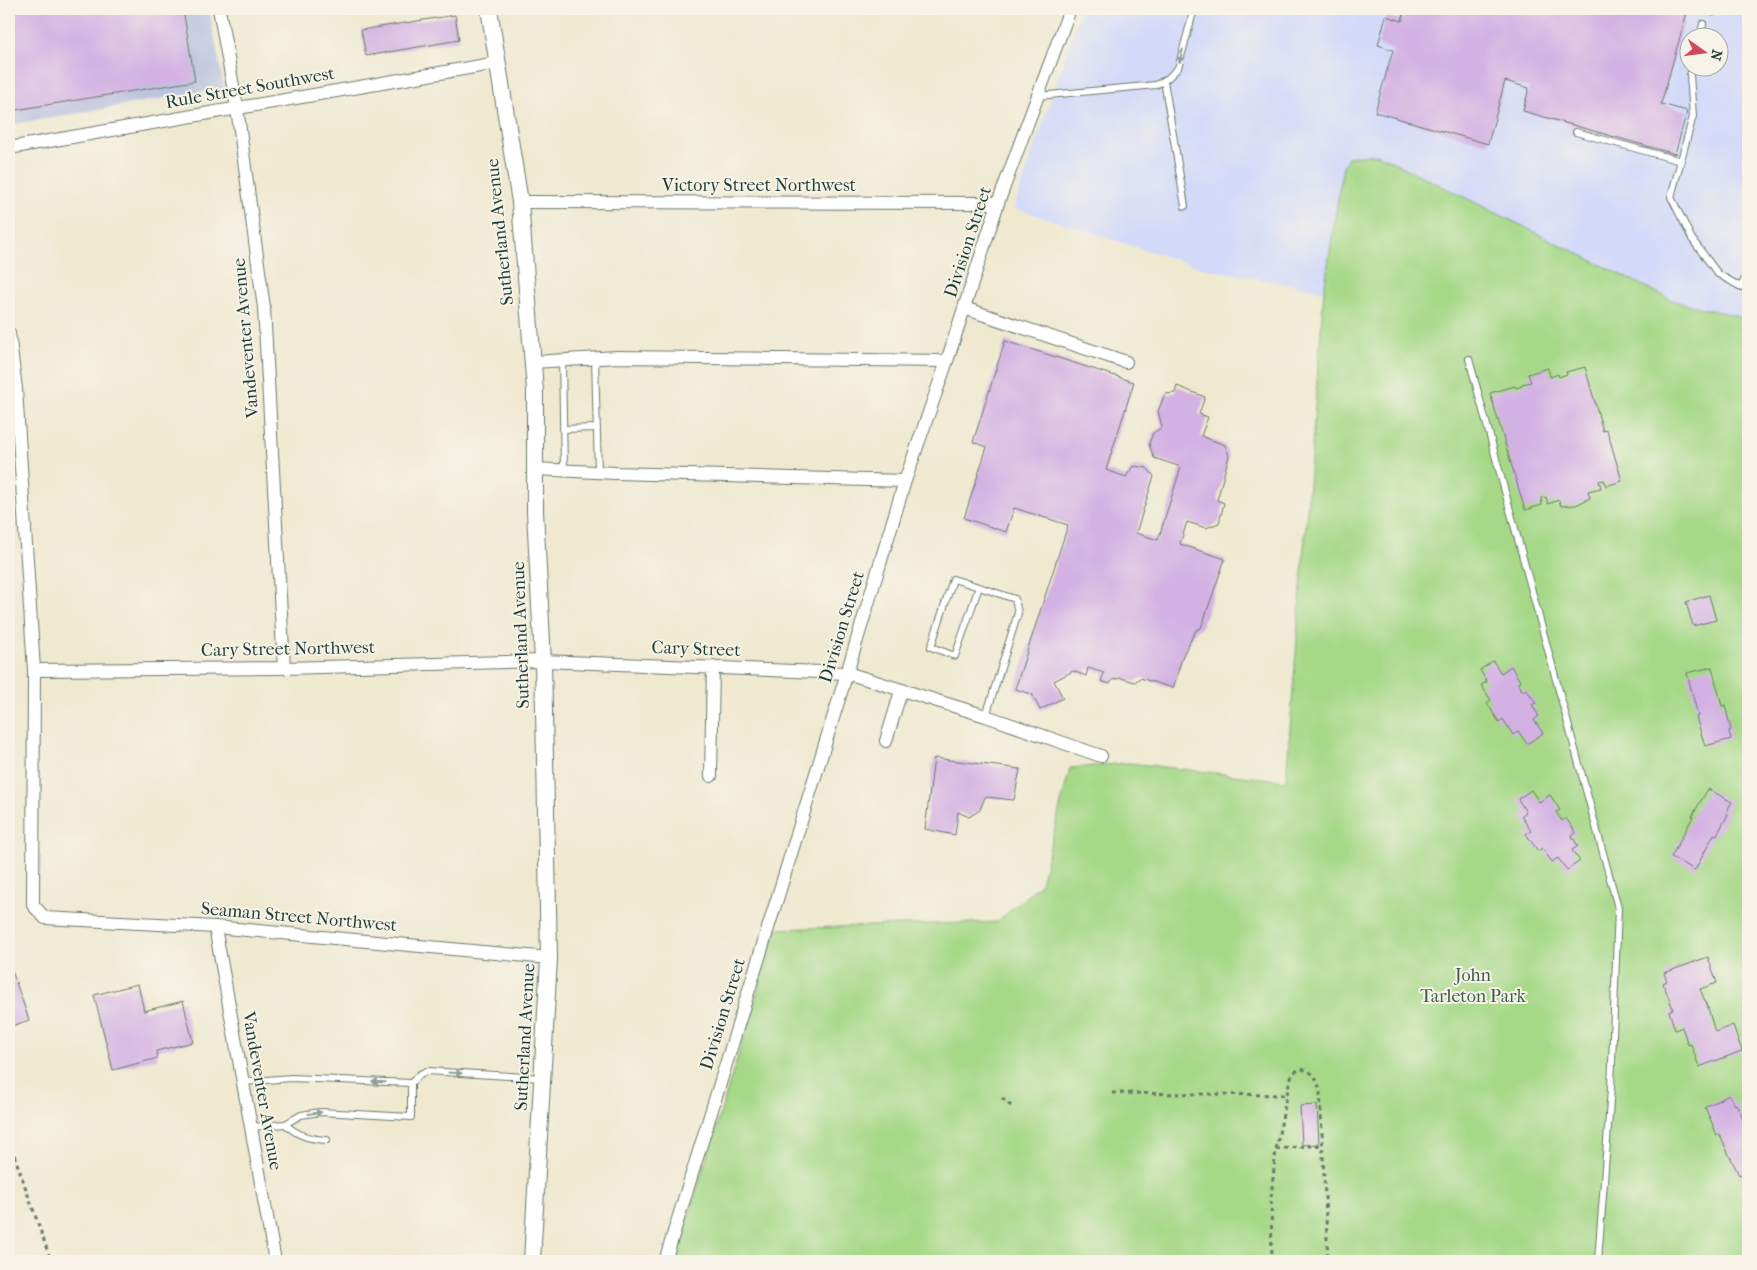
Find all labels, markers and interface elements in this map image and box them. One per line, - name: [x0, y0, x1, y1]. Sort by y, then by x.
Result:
- north arrow: [1680, 28, 1730, 78]
- one-way arrow: [1177, 48, 1185, 63]
- text: N: [1707, 48, 1726, 63]
- street label: Rule Street Southwest: [164, 63, 337, 113]
- street label: Sutherland Avenue: [482, 157, 518, 307]
- street label: Victory Street Northwest: [661, 175, 857, 196]
- street label: Division Street: [940, 183, 996, 300]
- street label: Vandeventer Avenue: [229, 257, 264, 420]
- street label: Sutherland Avenue: [508, 561, 534, 709]
- street label: Division Street: [815, 568, 869, 685]
- street label: Cary Street Northwest: [201, 637, 376, 661]
- street label: Cary Street: [651, 637, 741, 661]
- street label: Seaman Street Northwest: [200, 898, 398, 936]
- street label: Division Street: [696, 955, 750, 1072]
- street label: Sutherland Avenue: [511, 963, 539, 1111]
- park label: John Tarleton Park: [1420, 965, 1527, 1007]
- street label: Vandeventer Avenue: [238, 1009, 286, 1172]
- one-way arrow: [448, 1070, 464, 1078]
- one-way arrow: [371, 1077, 387, 1085]
- one-way arrow: [307, 1109, 323, 1117]

